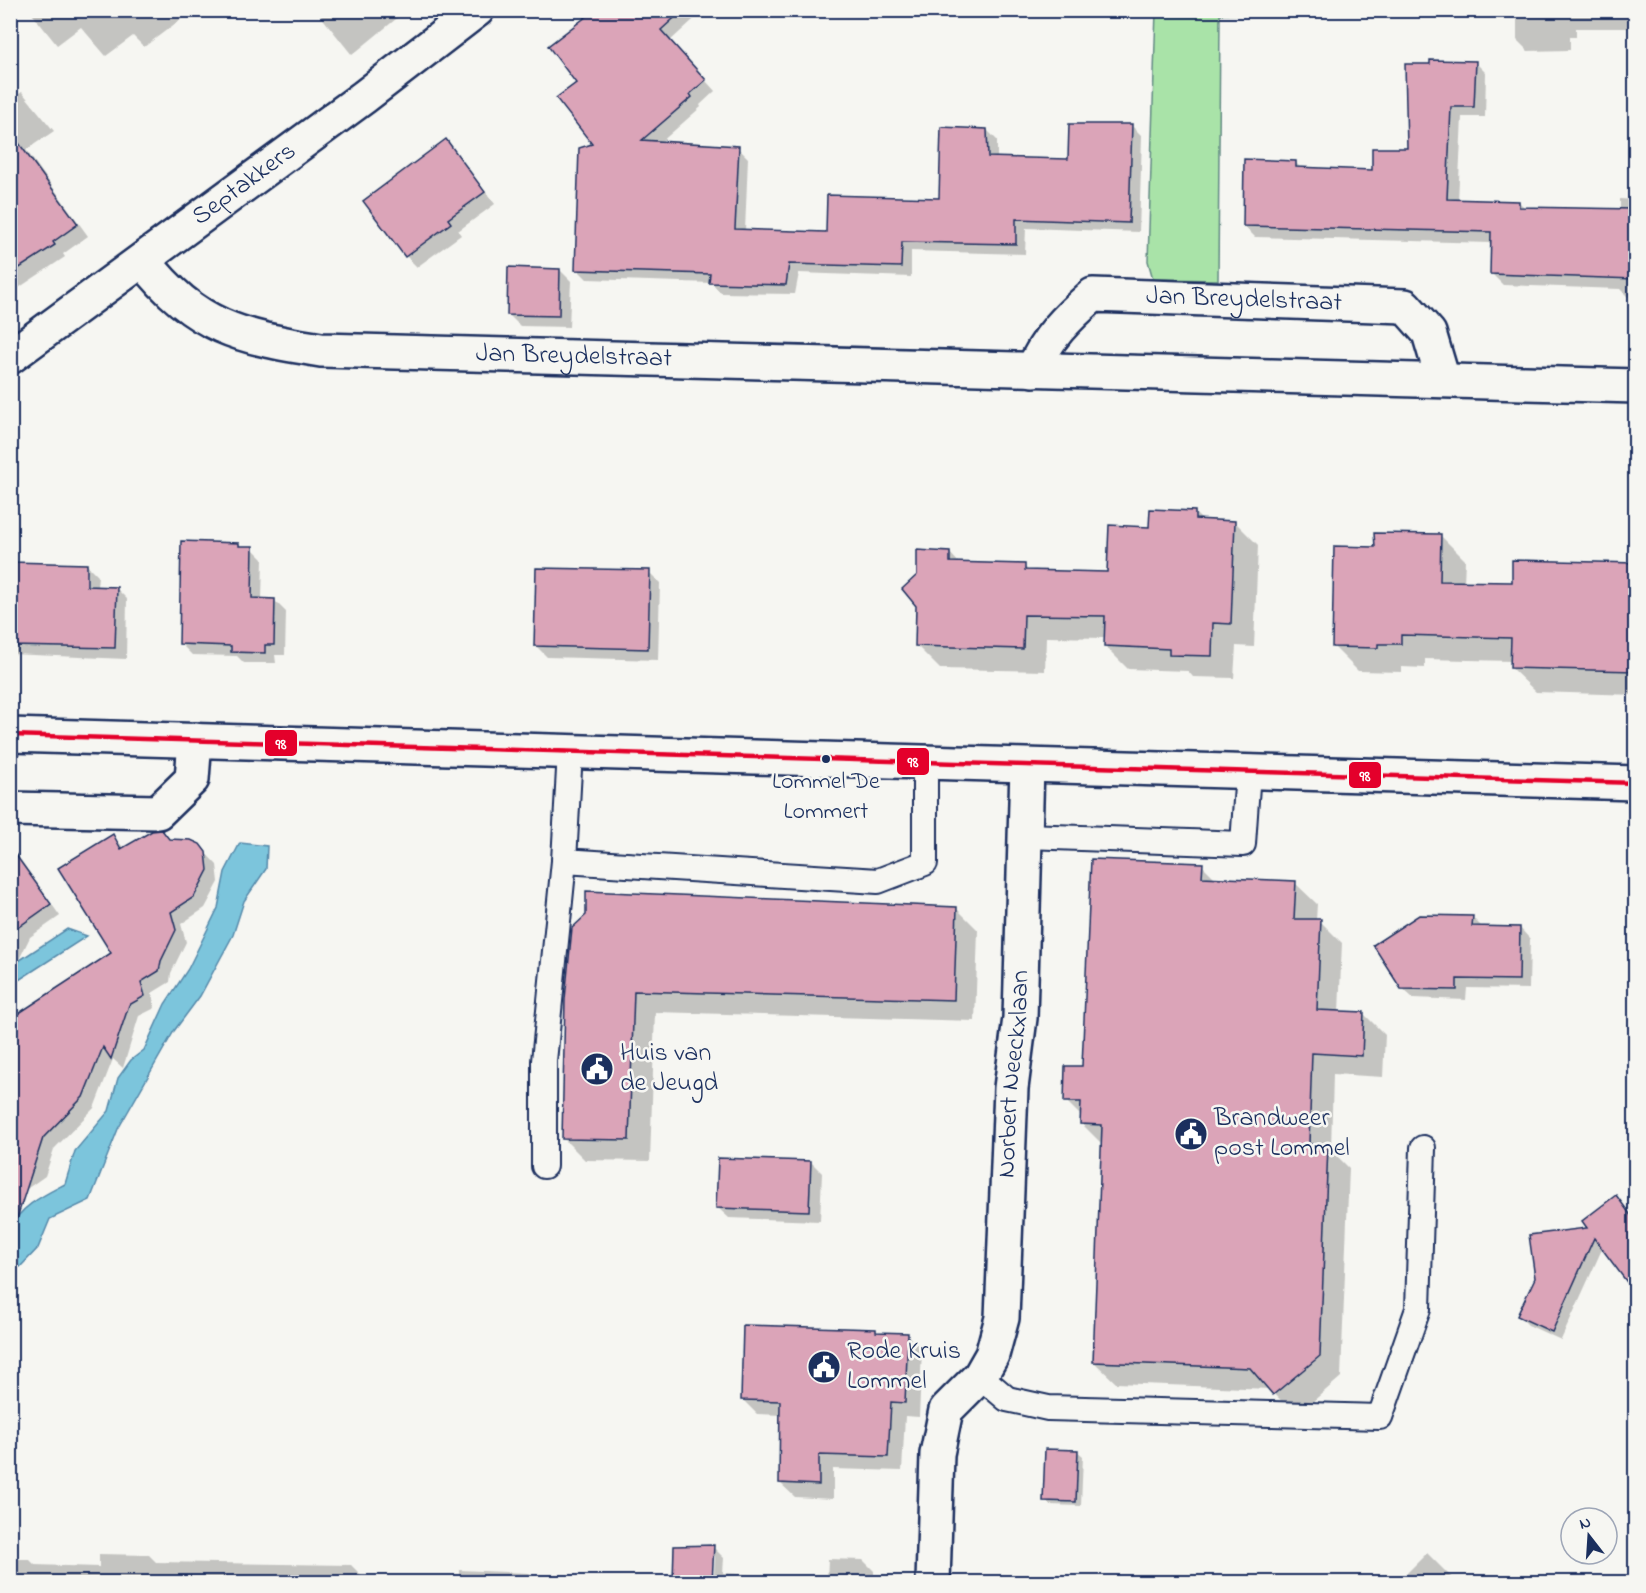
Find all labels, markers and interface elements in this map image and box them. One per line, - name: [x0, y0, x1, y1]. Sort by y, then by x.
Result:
- street label: Septakkers: [185, 134, 305, 236]
- street label: Jan Breydelstraat: [1145, 278, 1343, 323]
- street label: Jan Breydelstraat: [475, 335, 673, 379]
- line badge: 98: [264, 729, 298, 757]
- text: 98: [275, 733, 286, 757]
- line badge: 98: [896, 747, 930, 776]
- text: 98: [907, 751, 918, 775]
- marker: Lommel De Lommert: [820, 753, 832, 765]
- line badge: 98: [1348, 761, 1382, 789]
- place label: Lommel De Lommert: [772, 765, 880, 830]
- text: 98: [1359, 765, 1370, 789]
- street label: Norbert Neeckxlaan: [988, 970, 1040, 1179]
- place label: Huis van de Jeugd: [620, 1035, 719, 1103]
- public building icon: Huis van de Jeugd: [579, 1051, 615, 1087]
- place label: Brandweer post Lommel: [1213, 1100, 1350, 1168]
- public building icon: Brandweer post Lommel: [1173, 1116, 1209, 1152]
- place label: Rode Kruis Lommel: [847, 1333, 961, 1401]
- public building icon: Rode Kruis Lommel: [806, 1349, 842, 1385]
- north arrow: [1559, 1506, 1619, 1566]
- text: N: [1577, 1510, 1594, 1537]

